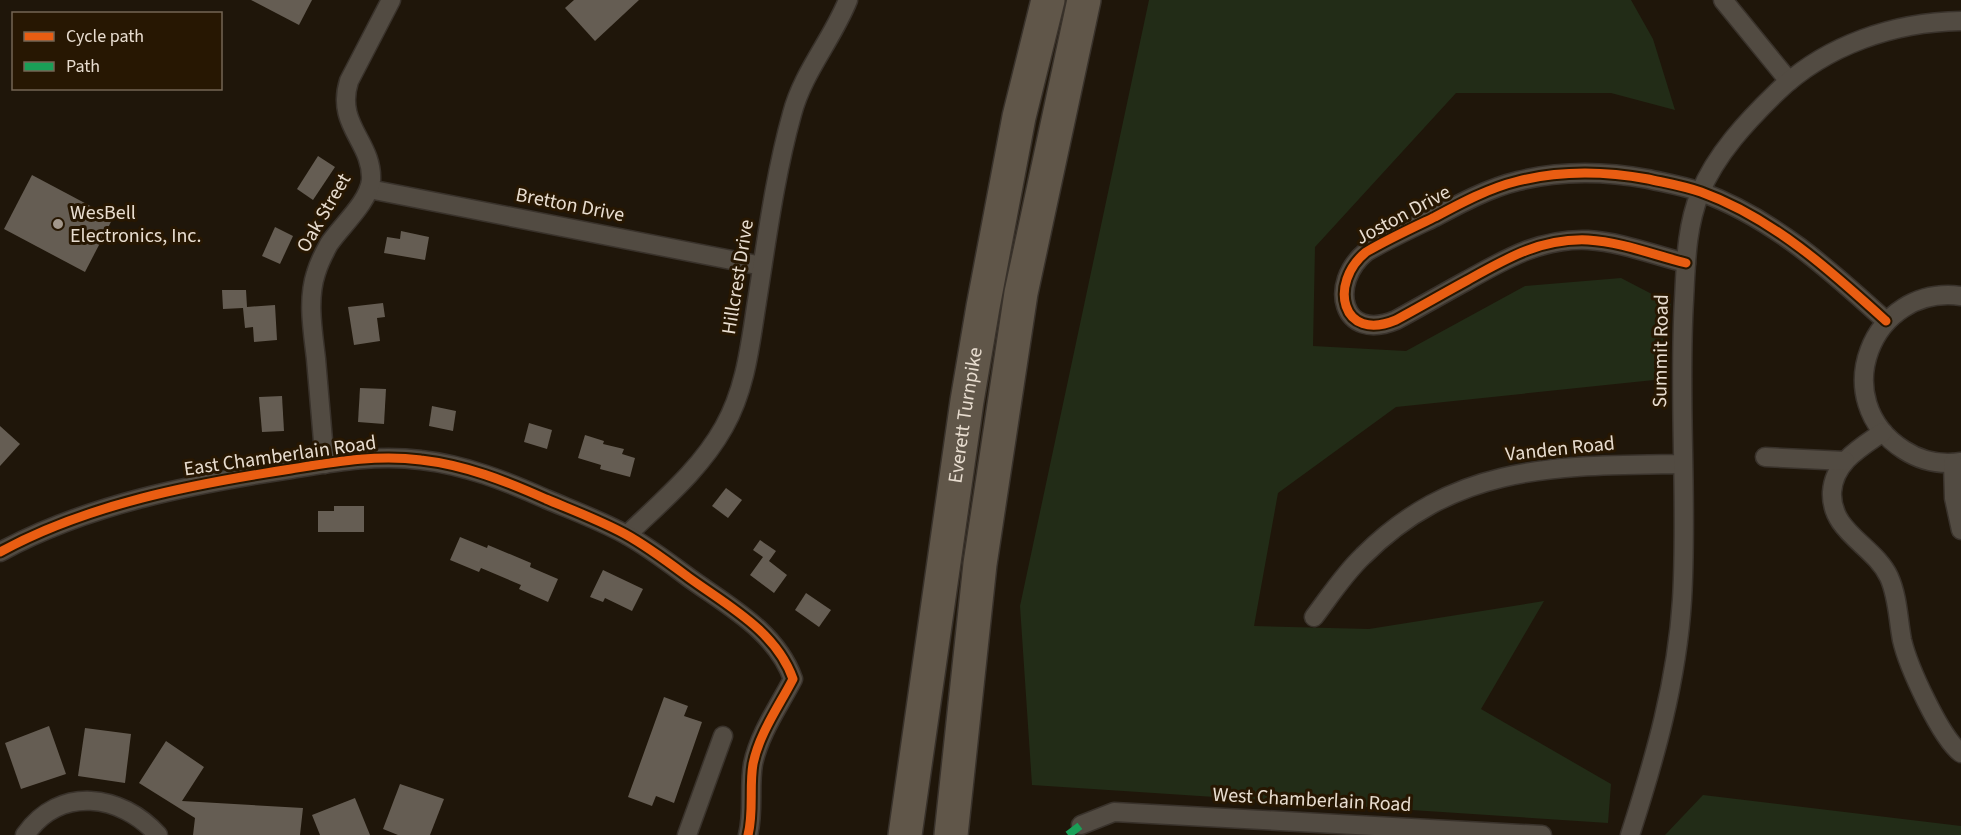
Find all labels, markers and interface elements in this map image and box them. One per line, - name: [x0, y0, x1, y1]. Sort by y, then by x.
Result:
- legend: [12, 12, 222, 90]
- text: Cycle path: [66, 24, 144, 49]
- text: Path: [66, 54, 100, 79]
- street label: Oak Street: [290, 168, 358, 258]
- street label: Joston Drive: [1351, 178, 1456, 252]
- street label: Bretton Drive: [513, 181, 627, 229]
- place label: WesBell Electronics, Inc.: [70, 199, 201, 250]
- marker: WesBell Electronics, Inc.: [51, 217, 65, 231]
- street label: Hillcrest Drive: [715, 217, 761, 336]
- street label: Summit Road: [1646, 294, 1676, 408]
- street label: Everett Turnpike: [941, 345, 990, 485]
- street label: East Chamberlain Road: [182, 429, 378, 483]
- street label: Vanden Road: [1504, 429, 1616, 469]
- street label: West Chamberlain Road: [1212, 781, 1412, 819]

